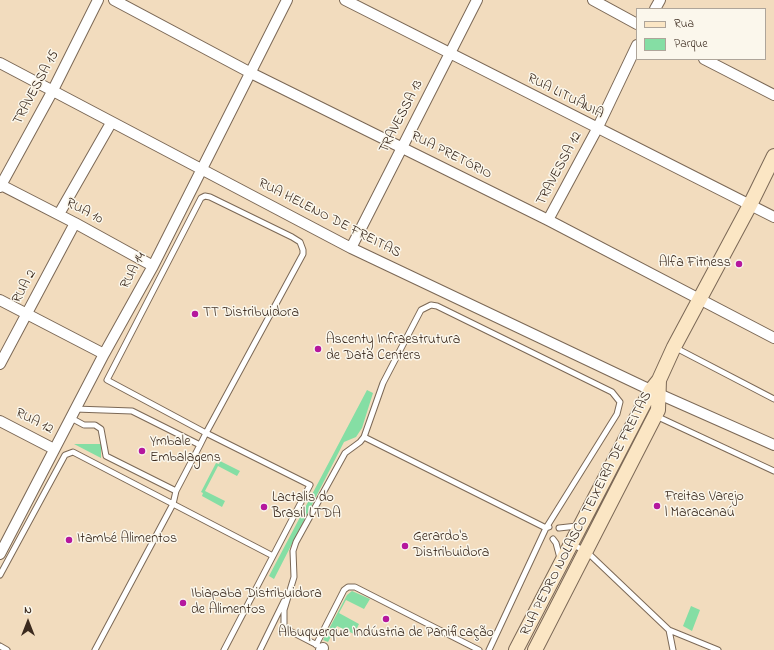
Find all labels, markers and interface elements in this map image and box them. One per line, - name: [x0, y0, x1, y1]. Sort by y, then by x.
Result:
- legend: [636, 8, 766, 60]
- text: Rua: [674, 15, 694, 33]
- text: Parque: [674, 35, 708, 53]
- street label: TRAVESSA 15: [10, 48, 64, 128]
- street label: RUA LITUÂNIA: [524, 71, 606, 123]
- street label: TRAVESSA 13: [376, 78, 428, 156]
- street label: RUA PRETÓRIO: [408, 128, 494, 184]
- street label: TRAVESSA 12: [534, 129, 586, 209]
- street label: RUA HELENO DE FREITAS: [255, 176, 403, 262]
- street label: RUA 10: [63, 195, 105, 229]
- street label: RUA 14: [117, 250, 151, 292]
- place label: Alfa Fitness: [659, 256, 731, 272]
- marker: Alfa Fitness: [734, 259, 744, 269]
- street label: RUA 2: [9, 267, 41, 307]
- place label: TT Distribuidora: [203, 306, 299, 322]
- marker: TT Distribuidora: [190, 309, 200, 319]
- place label: Ascenty Infraestrutura de Data Centers: [326, 333, 460, 366]
- marker: Ascenty Infraestrutura de Data Centers: [313, 344, 323, 354]
- street label: RUA PEDRO NOLASCO TEIXEIRA DE FREITAS: [518, 389, 656, 639]
- street label: RUA 12: [12, 405, 56, 439]
- place label: Ymbale Embalagens: [150, 435, 221, 468]
- marker: Ymbale Embalagens: [137, 446, 147, 456]
- place label: Freitas Varejo | Maracanaú: [665, 490, 744, 522]
- place label: Lactalis do Brasil LTDA: [272, 491, 341, 524]
- marker: Freitas Varejo | Maracanaú: [652, 501, 662, 511]
- marker: Lactalis do Brasil LTDA: [259, 502, 269, 512]
- place label: Gerardo's Distribuidora: [413, 530, 489, 562]
- place label: Itambé Alimentos: [77, 532, 177, 548]
- marker: Itambé Alimentos: [64, 535, 74, 545]
- marker: Gerardo's Distribuidora: [400, 541, 410, 551]
- place label: Ibiapaba Distribuidora de Alimentos: [191, 587, 322, 620]
- marker: Ibiapaba Distribuidora de Alimentos: [178, 598, 188, 608]
- north arrow: [8, 602, 48, 642]
- text: N: [24, 602, 32, 618]
- marker: Albuquerque Indústria de Panificação: [381, 614, 391, 624]
- place label: Albuquerque Indústria de Panificação: [278, 626, 494, 642]

